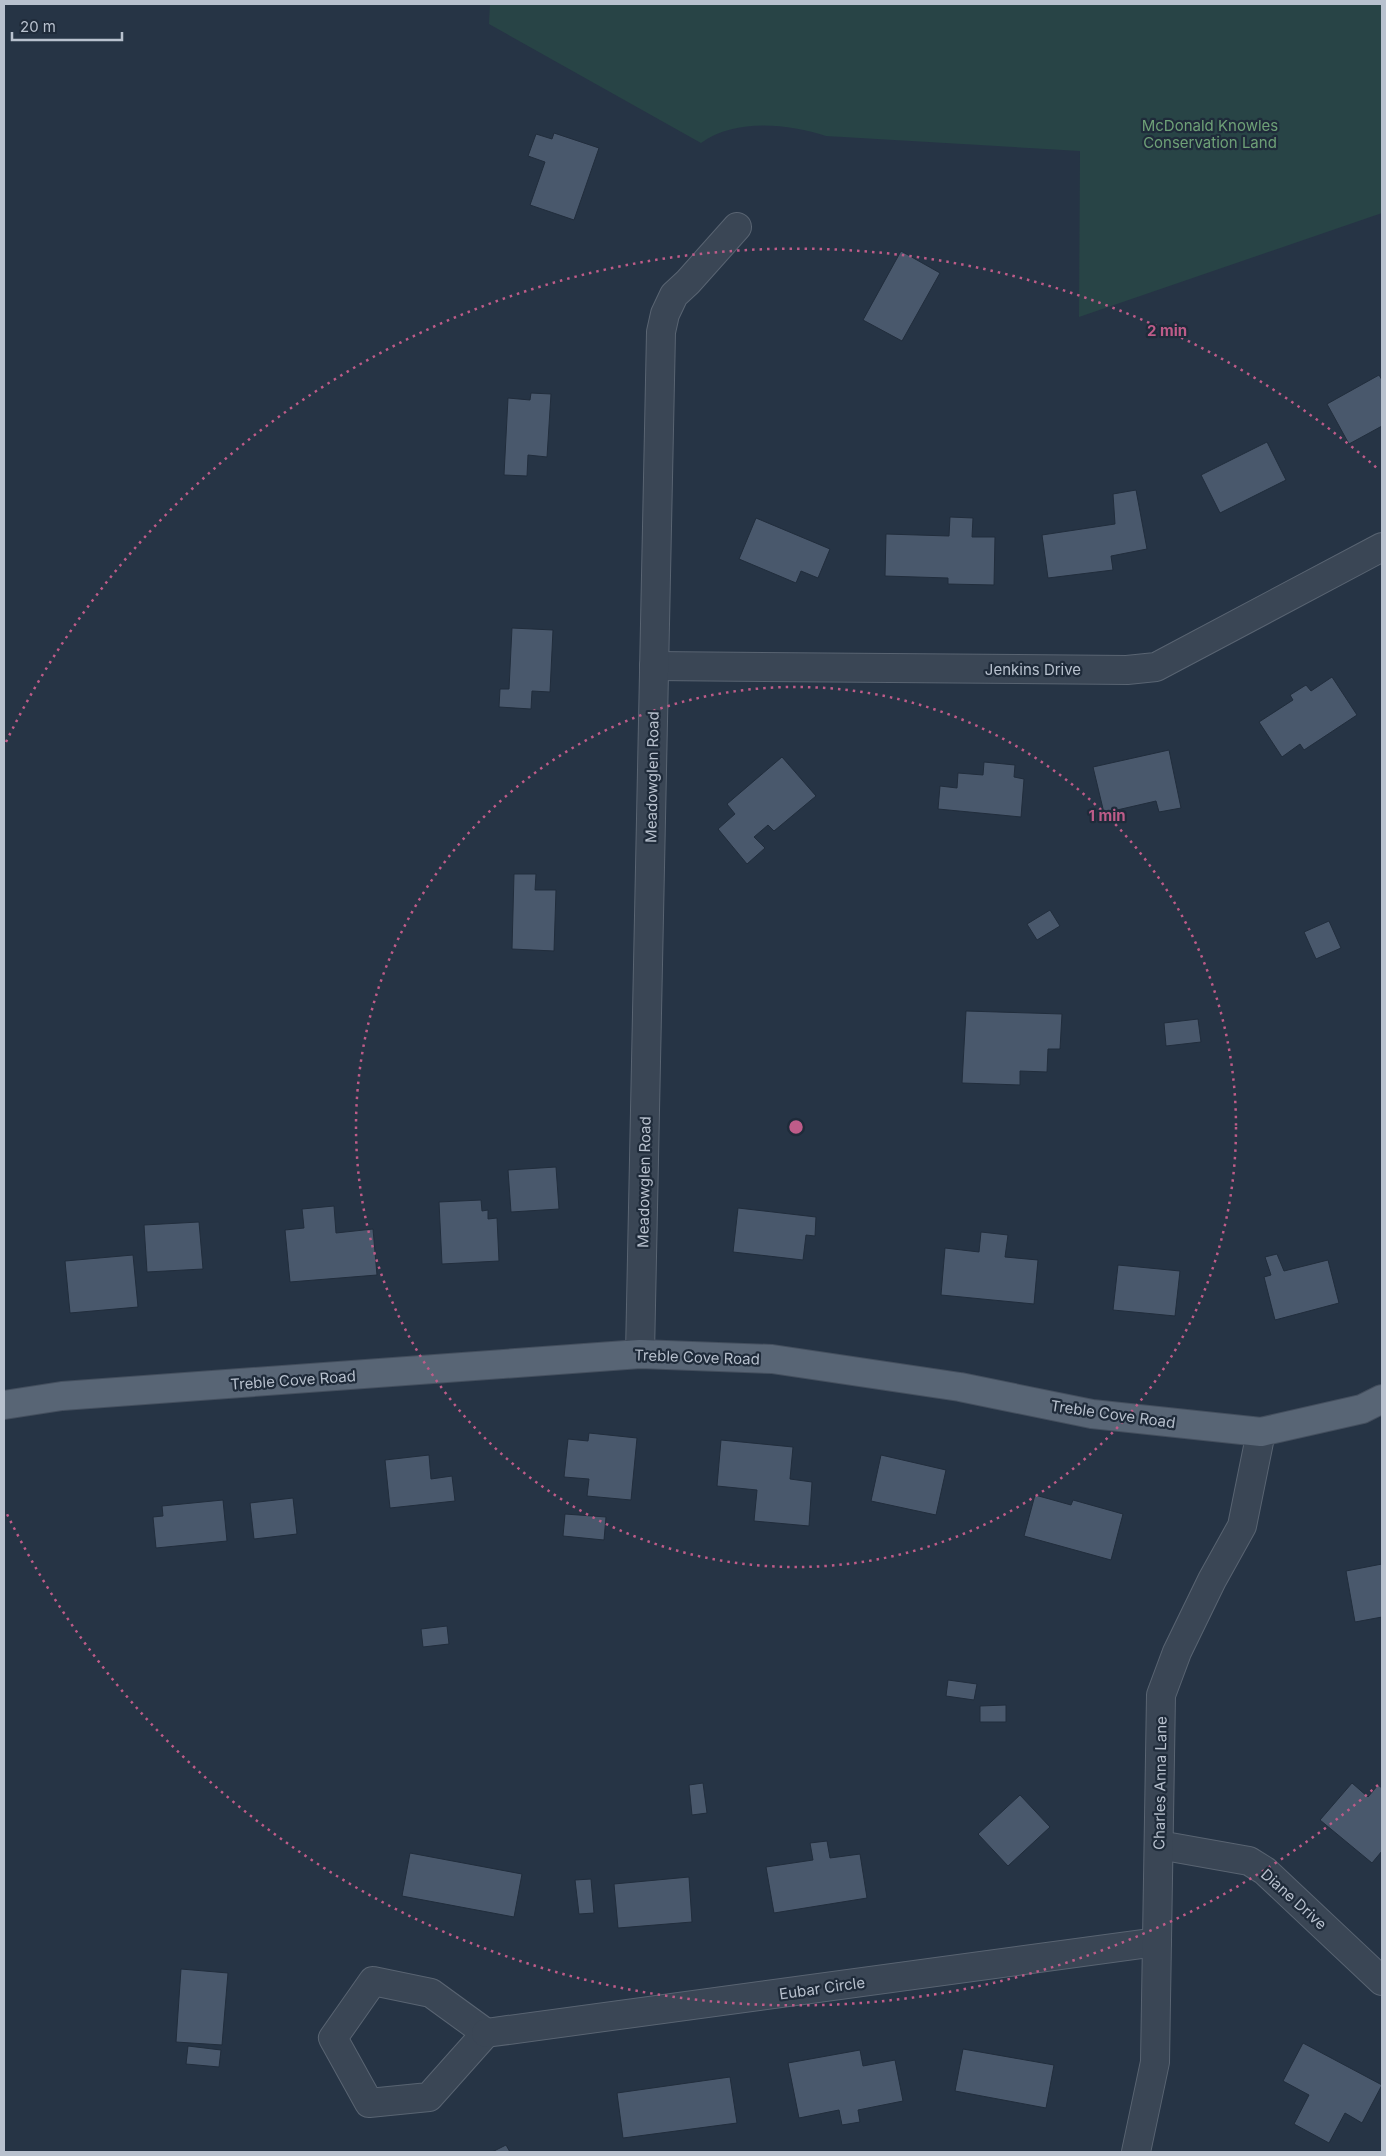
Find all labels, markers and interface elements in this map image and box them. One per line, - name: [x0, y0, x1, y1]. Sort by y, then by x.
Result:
- scale bar: [12, 10, 122, 42]
- text: 20 m: [20, 17, 56, 36]
- park label: McDonald Knowles Conservation Land: [1142, 116, 1278, 152]
- text: 2 min: [1147, 321, 1187, 340]
- street label: Jenkins Drive: [985, 660, 1081, 679]
- street label: Meadowglen Road: [641, 711, 663, 843]
- text: 1 min: [1088, 806, 1126, 825]
- street label: Meadowglen Road: [633, 1116, 655, 1248]
- centre of rings: [787, 1118, 805, 1136]
- street label: Treble Cove Road: [634, 1345, 760, 1369]
- street label: Treble Cove Road: [230, 1366, 356, 1394]
- street label: Treble Cove Road: [1049, 1396, 1177, 1432]
- street label: Charles Anna Lane: [1149, 1716, 1171, 1850]
- street label: Diane Drive: [1257, 1865, 1331, 1933]
- street label: Eubar Circle: [778, 1973, 866, 2003]

